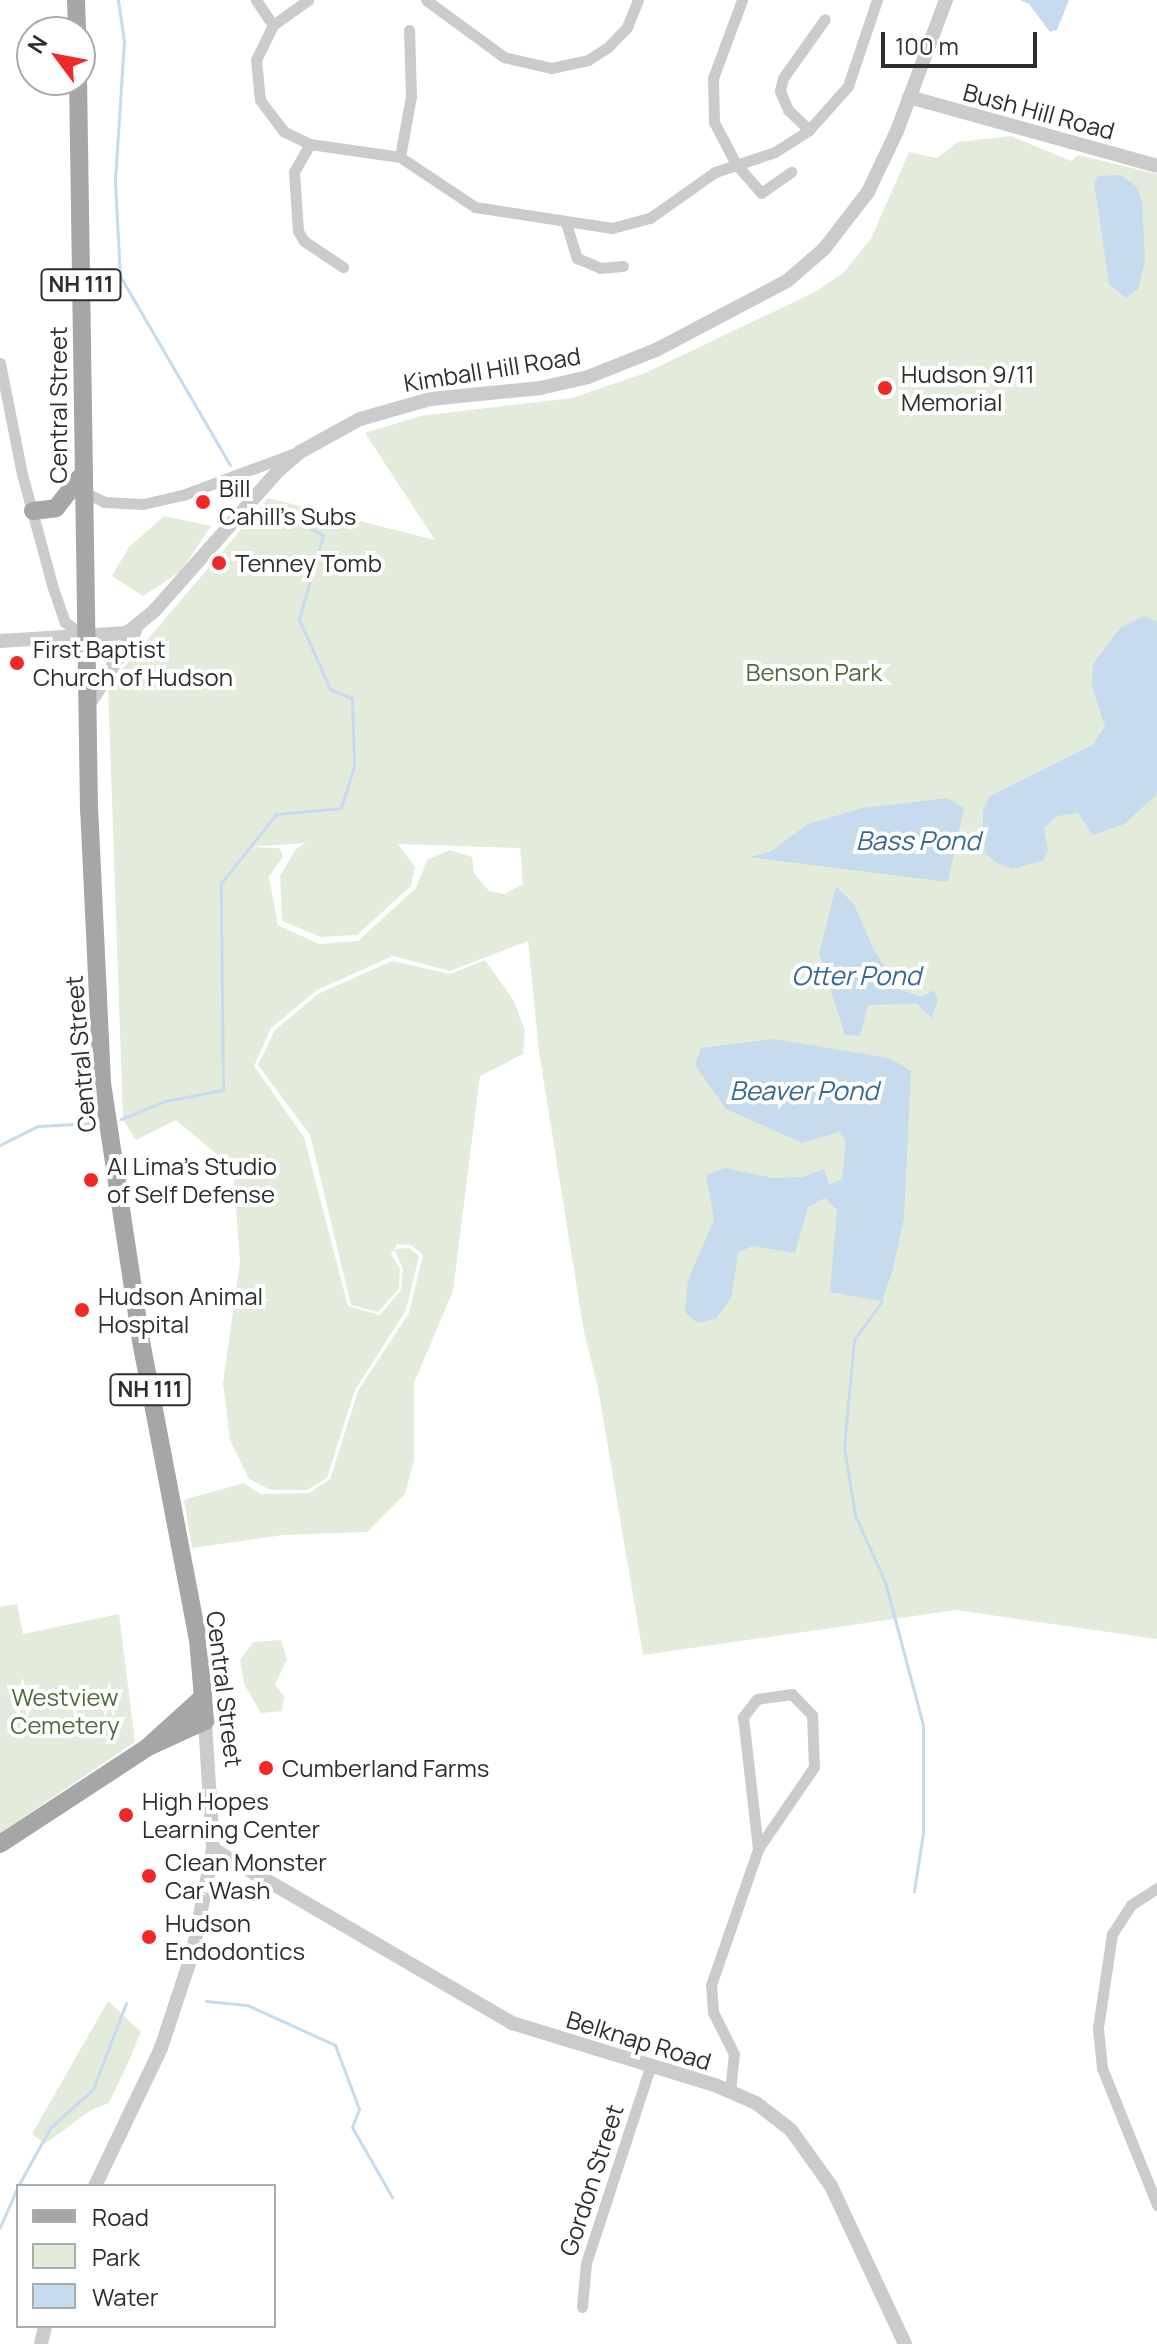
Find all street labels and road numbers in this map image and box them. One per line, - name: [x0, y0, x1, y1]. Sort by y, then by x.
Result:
- street label: Bush Hill Road: [960, 77, 1118, 145]
- road number: NH 111: [39, 267, 123, 303]
- street label: Central Street: [44, 326, 72, 484]
- street label: Kimball Hill Road: [402, 341, 582, 397]
- street label: Central Street: [59, 974, 101, 1134]
- road number: NH 111: [108, 1372, 192, 1408]
- street label: Central Street: [201, 1609, 249, 1769]
- street label: Belknap Road: [563, 2004, 715, 2076]
- street label: Gordon Street: [553, 2101, 629, 2259]

